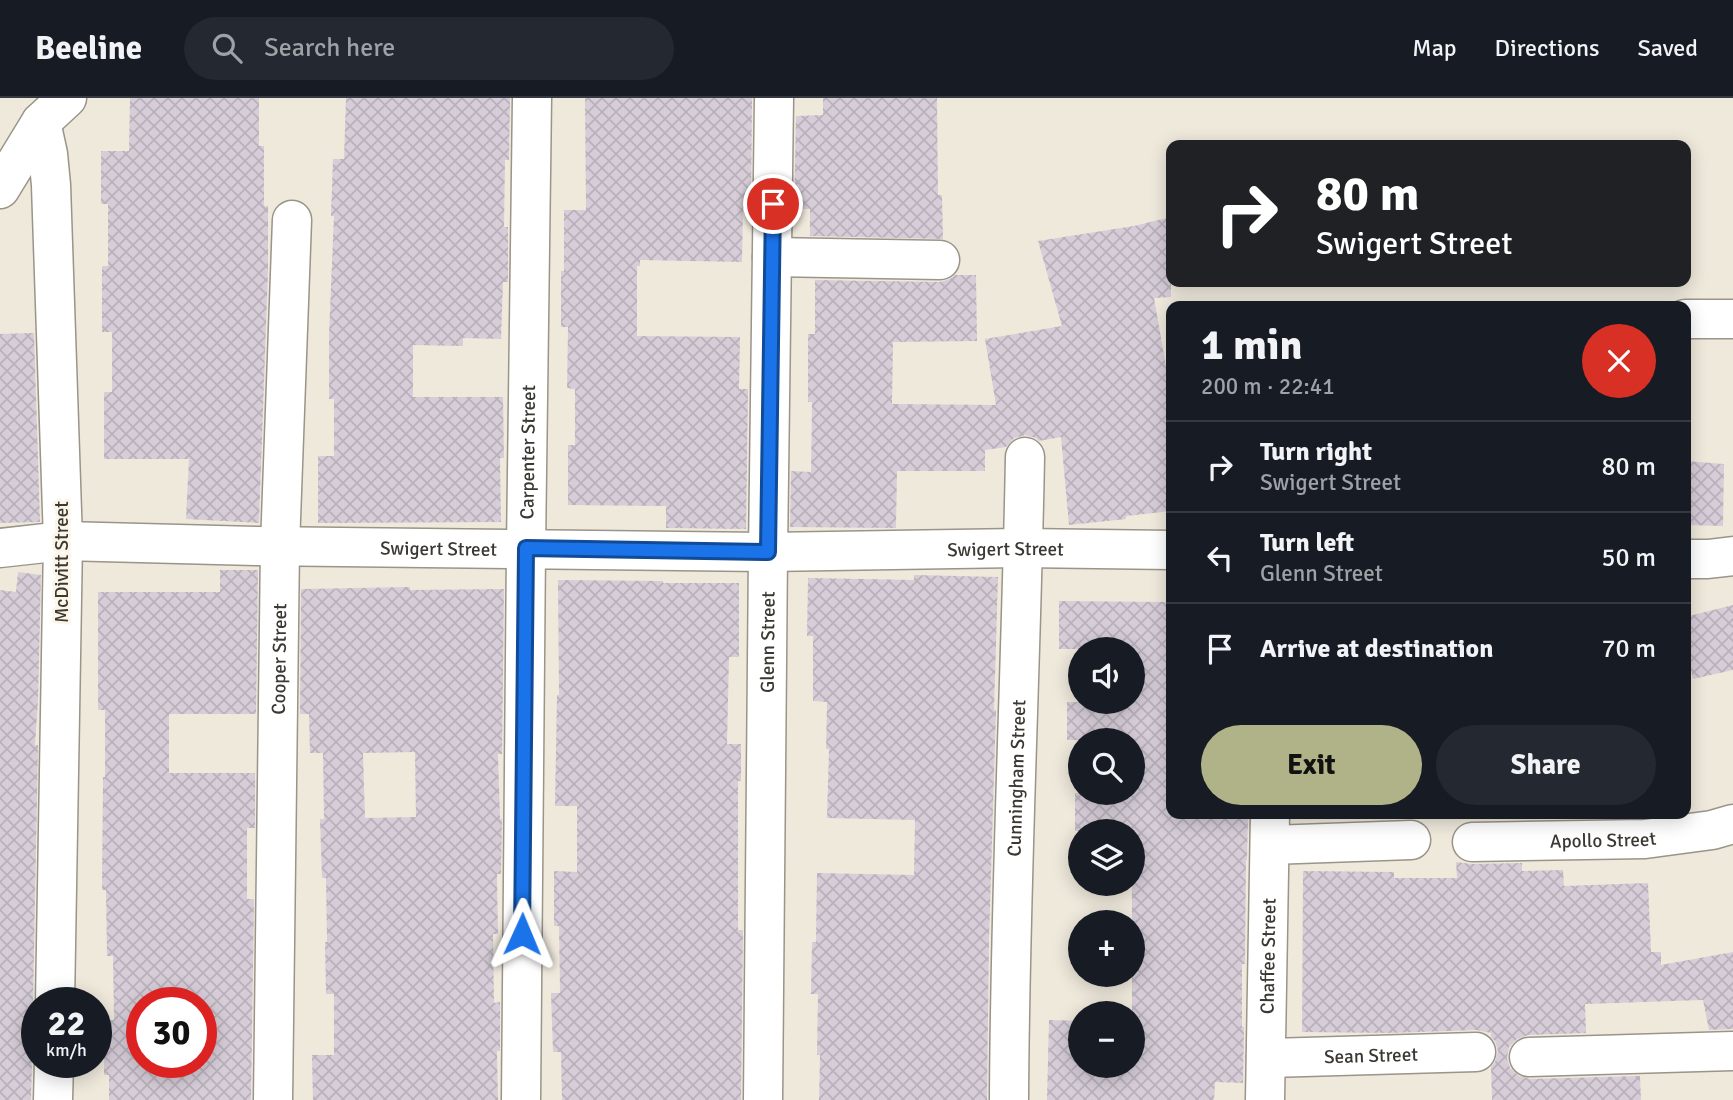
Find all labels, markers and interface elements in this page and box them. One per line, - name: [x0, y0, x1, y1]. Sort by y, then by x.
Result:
- search box: [184, 17, 674, 80]
- text: Beeline: [35, 28, 142, 69]
- icon: search: [208, 29, 246, 67]
- text: Search here: [264, 32, 395, 64]
- text: Map: [1412, 33, 1457, 63]
- text: Directions: [1495, 33, 1600, 63]
- text: Saved: [1638, 33, 1698, 63]
- text: 80 m: [1316, 164, 1419, 224]
- icon: right: [1201, 168, 1292, 259]
- pin: [743, 174, 803, 234]
- icon: arrive: [754, 185, 792, 223]
- text: Swigert Street: [1316, 224, 1512, 263]
- text: 1 min: [1201, 320, 1302, 371]
- button: close: [1582, 324, 1656, 398]
- text: 200 m · 22:41: [1201, 372, 1335, 401]
- street label: Carpenter Street: [515, 384, 541, 520]
- text: Turn right: [1260, 436, 1372, 468]
- icon: right: [1201, 448, 1239, 486]
- text: 80 m: [1601, 451, 1656, 483]
- text: Swigert Street: [1260, 468, 1401, 497]
- street label: McDivitt Street: [50, 501, 74, 623]
- text: Turn left: [1260, 527, 1354, 559]
- street label: Swigert Street: [380, 536, 497, 562]
- street label: Swigert Street: [947, 537, 1064, 562]
- icon: left: [1201, 539, 1239, 577]
- text: 50 m: [1601, 542, 1656, 574]
- text: Glenn Street: [1260, 559, 1383, 588]
- street label: Glenn Street: [756, 591, 781, 693]
- street label: Cooper Street: [267, 603, 292, 715]
- icon: arrive: [1201, 630, 1239, 668]
- text: Arrive at destination: [1260, 633, 1493, 665]
- text: 70 m: [1601, 633, 1656, 665]
- map controls: [1068, 637, 1145, 1078]
- button: sound: [1068, 637, 1145, 714]
- street label: Cunningham Street: [1003, 699, 1031, 857]
- button: Exit: [1201, 725, 1422, 805]
- button: Share: [1436, 725, 1656, 805]
- button: search: [1068, 728, 1145, 805]
- button: layers: [1068, 819, 1145, 896]
- street label: Apollo Street: [1550, 827, 1658, 854]
- position arrow: [485, 897, 559, 971]
- street label: Chaffee Street: [1256, 897, 1282, 1014]
- button: +: [1068, 910, 1145, 987]
- speed limit sign: 30: [126, 987, 217, 1078]
- button: −: [1068, 1001, 1145, 1078]
- text: 22: [48, 1002, 85, 1045]
- text: km/h: [46, 1039, 87, 1061]
- street label: Sean Street: [1324, 1043, 1419, 1069]

